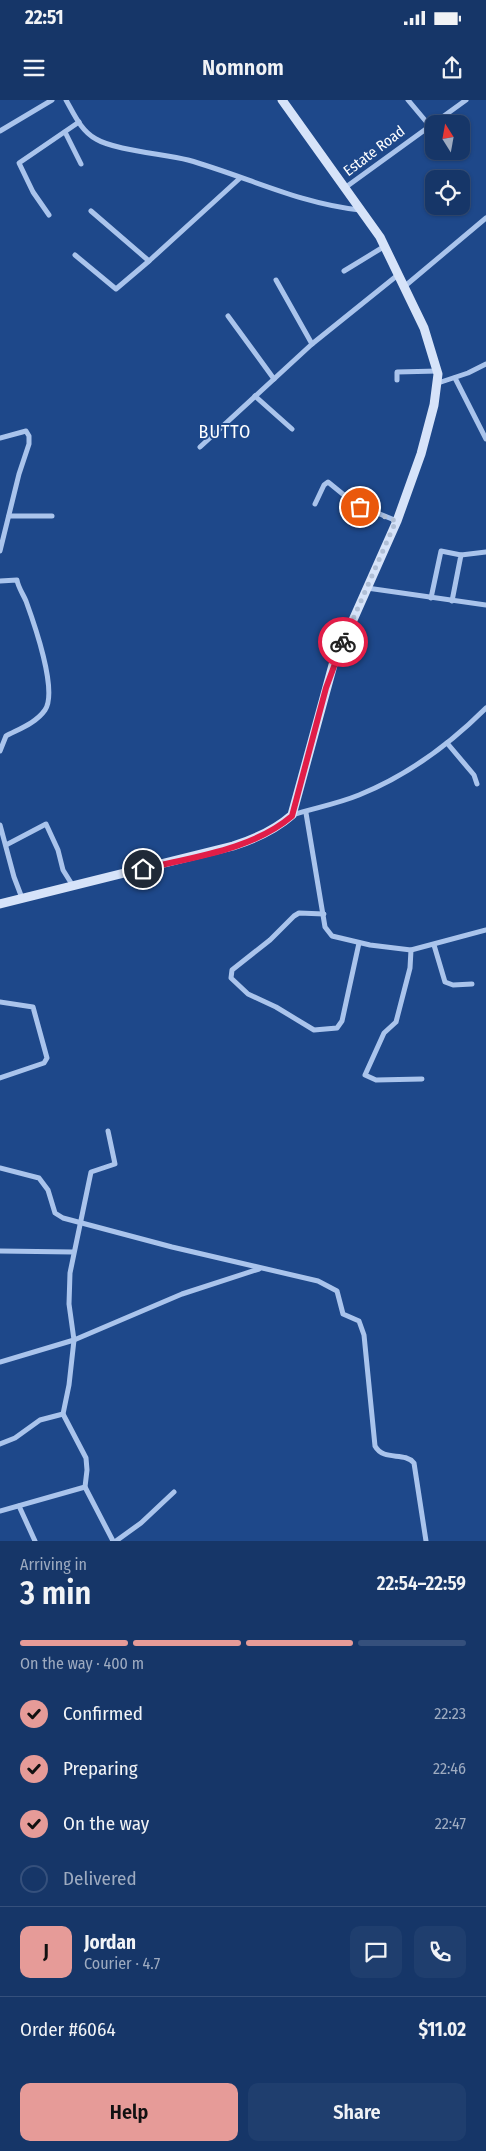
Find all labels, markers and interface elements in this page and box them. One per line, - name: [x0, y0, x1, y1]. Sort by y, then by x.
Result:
- text: 22:51: [25, 6, 63, 29]
- icon: menu: [20, 54, 48, 82]
- text: Nomnom: [202, 54, 284, 81]
- icon: share: [438, 54, 466, 82]
- north arrow: [425, 115, 470, 160]
- map controls: [425, 115, 470, 215]
- street label: Estate Road: [340, 122, 408, 180]
- button: locate: [425, 170, 470, 215]
- district label: BUTTO: [199, 421, 251, 443]
- pin: [339, 486, 381, 528]
- icon: bag: [346, 493, 374, 521]
- courier: [318, 617, 368, 667]
- icon: bike: [329, 628, 357, 656]
- pin: [122, 848, 164, 890]
- icon: home: [129, 855, 157, 883]
- text: Arriving in: [20, 1555, 87, 1574]
- text: 22:54–22:59: [377, 1572, 466, 1595]
- text: 3 min: [20, 1574, 91, 1612]
- text: On the way · 400 m: [20, 1654, 144, 1673]
- icon: check: [20, 1700, 48, 1728]
- text: Confirmed: [63, 1702, 143, 1725]
- text: 22:23: [434, 1704, 466, 1723]
- icon: check: [20, 1755, 48, 1783]
- text: Preparing: [63, 1757, 138, 1780]
- text: 22:46: [433, 1759, 466, 1778]
- icon: check: [20, 1810, 48, 1838]
- text: On the way: [63, 1812, 149, 1835]
- text: 22:47: [435, 1814, 466, 1833]
- text: Delivered: [63, 1867, 137, 1890]
- button: chat: [350, 1926, 402, 1978]
- button: phone: [414, 1926, 466, 1978]
- text: Jordan: [84, 1931, 136, 1954]
- text: J: [43, 1940, 49, 1963]
- text: Courier · 4.7: [84, 1954, 160, 1973]
- text: Order #6064: [20, 2018, 116, 2041]
- text: $11.02: [418, 2018, 466, 2041]
- button: Help: [20, 2083, 238, 2141]
- button: Share: [248, 2083, 466, 2141]

